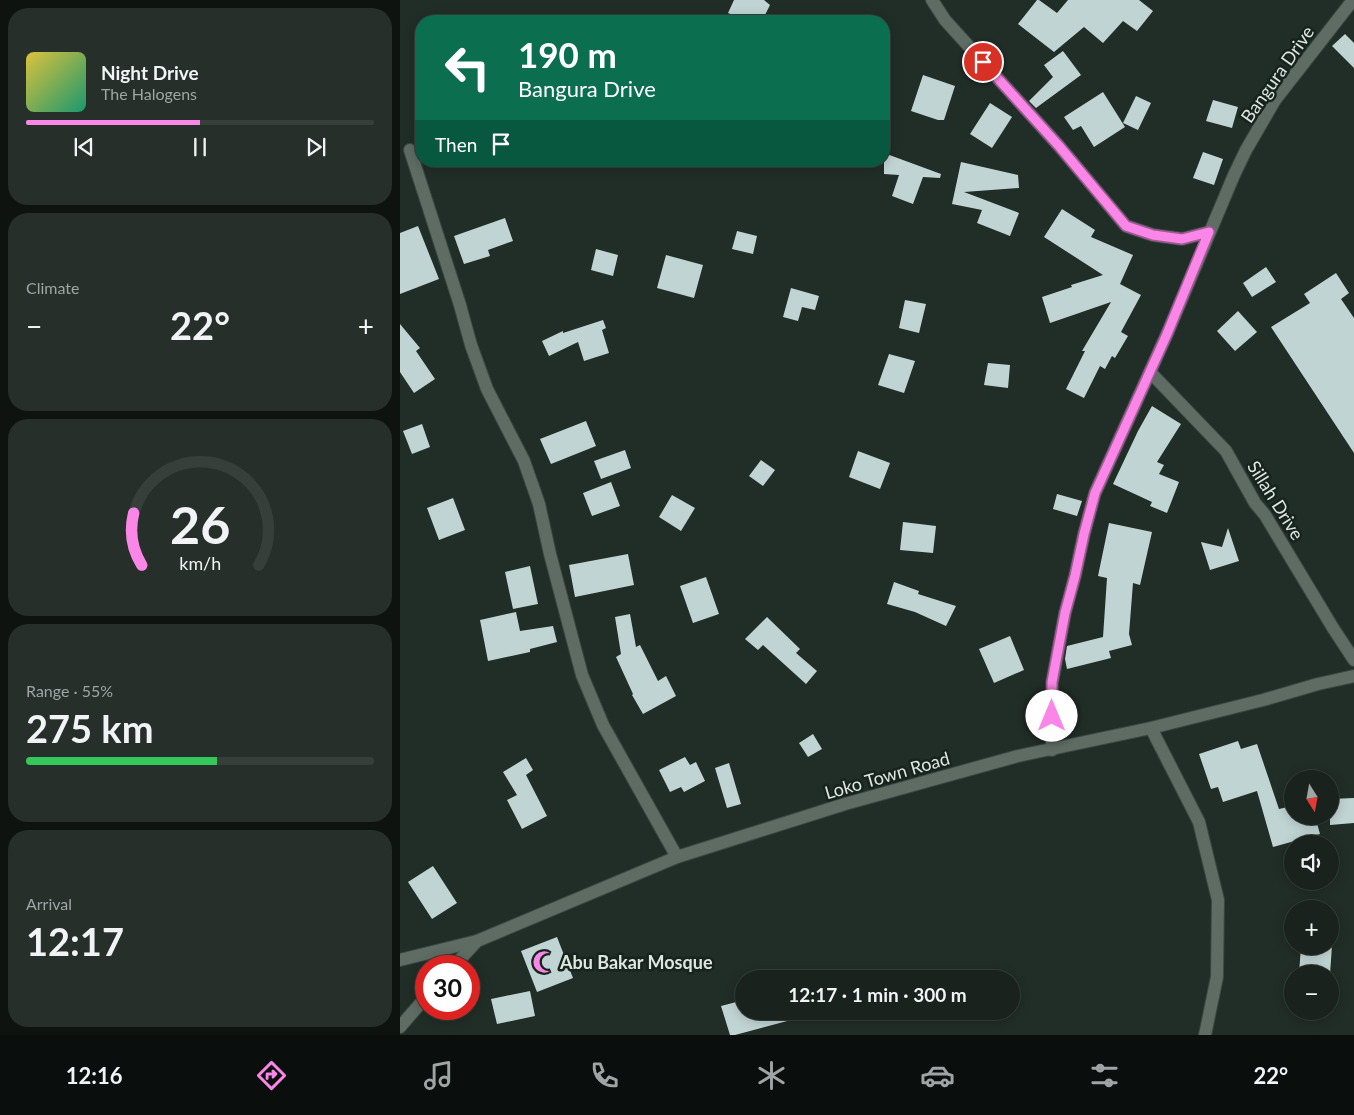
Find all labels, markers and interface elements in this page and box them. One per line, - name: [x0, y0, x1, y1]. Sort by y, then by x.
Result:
- street label: Bangura Drive: [1236, 22, 1318, 126]
- text: 190 m: [518, 33, 617, 75]
- icon: left: [435, 35, 500, 100]
- pin: [962, 41, 1004, 83]
- icon: arrive: [969, 48, 997, 76]
- text: Night Drive: [101, 61, 199, 84]
- text: Bangura Drive: [518, 75, 656, 102]
- text: The Halogens: [101, 84, 197, 103]
- icon: arrive: [487, 130, 515, 158]
- icon: previous: [70, 133, 98, 161]
- icon: pause: [186, 133, 214, 161]
- icon: next: [302, 133, 330, 161]
- text: Then: [435, 133, 477, 156]
- text: Climate: [26, 278, 79, 297]
- text: 22°: [170, 302, 230, 348]
- text: −: [26, 309, 42, 343]
- text: +: [358, 309, 374, 343]
- street label: Sillah Drive: [1243, 456, 1309, 544]
- text: 26: [170, 493, 230, 555]
- text: km/h: [179, 552, 221, 574]
- text: Range · 55%: [26, 681, 113, 700]
- position arrow: [1025, 689, 1077, 741]
- text: 275 km: [26, 705, 154, 751]
- street label: Loko Town Road: [822, 747, 952, 803]
- north arrow: [1284, 770, 1339, 825]
- map controls: [1284, 770, 1339, 1020]
- button: sound: [1284, 835, 1339, 890]
- text: Arrival: [26, 894, 72, 913]
- button: +: [1284, 900, 1339, 955]
- text: 12:17: [26, 918, 124, 964]
- mosque icon: Abu Bakar Mosque: [531, 949, 557, 975]
- place label: Abu Bakar Mosque: [559, 951, 713, 973]
- speed limit sign: 30: [415, 955, 480, 1020]
- button: −: [1284, 965, 1339, 1020]
- text: 12:17 · 1 min · 300 m: [788, 983, 967, 1006]
- icon: directions: [254, 1058, 289, 1093]
- icon: music: [421, 1058, 456, 1093]
- icon: phone: [587, 1058, 622, 1093]
- icon: climate: [754, 1058, 789, 1093]
- icon: car: [920, 1058, 955, 1093]
- icon: filters: [1087, 1058, 1122, 1093]
- text: 12:16: [66, 1062, 123, 1089]
- text: 22°: [1253, 1062, 1288, 1089]

